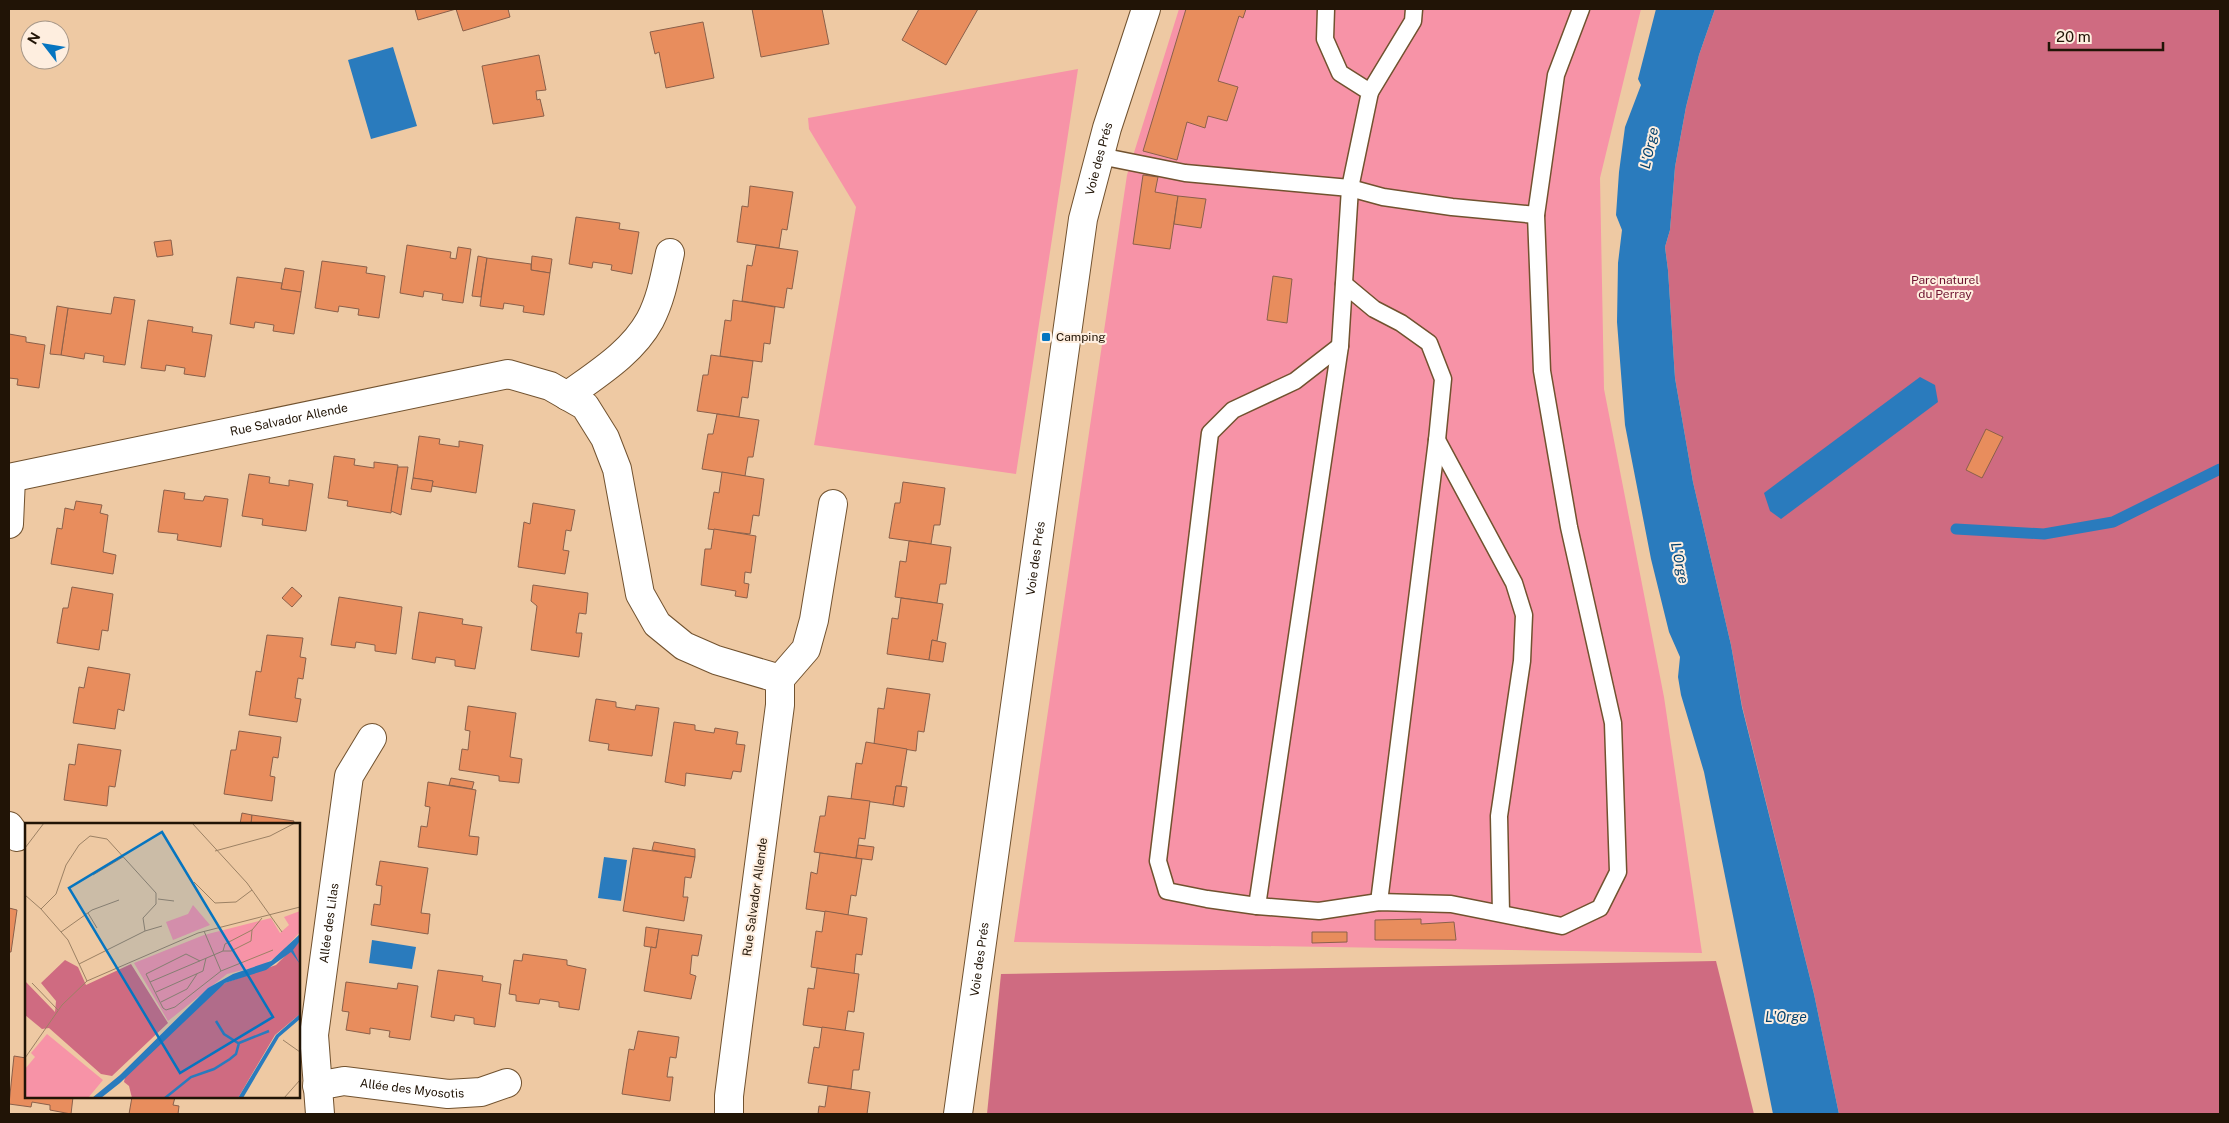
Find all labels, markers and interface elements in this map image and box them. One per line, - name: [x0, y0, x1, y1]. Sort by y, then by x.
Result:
- north arrow: [20, 20, 70, 70]
- scale bar: [2049, 20, 2163, 52]
- text: 20 m: [2056, 28, 2091, 45]
- text: N: [24, 29, 44, 47]
- street label: Voie des Prés: [1083, 120, 1115, 197]
- water label: L'Orge: [1637, 126, 1661, 170]
- park label: Parc naturel du Perray: [1911, 273, 1979, 301]
- place label: Camping: [1056, 330, 1106, 344]
- marker: Camping: [1040, 331, 1052, 343]
- street label: Rue Salvador Allende: [229, 401, 349, 439]
- street label: Voie des Prés: [1023, 520, 1048, 596]
- water label: L'Orge: [1668, 541, 1692, 585]
- inset map: [25, 823, 300, 1098]
- street label: Rue Salvador Allende: [740, 837, 770, 957]
- street label: Allée des Lilas: [317, 882, 341, 964]
- street label: Voie des Prés: [967, 921, 992, 998]
- water label: L'Orge: [1765, 1009, 1807, 1025]
- street label: Allée des Myosotis: [359, 1076, 464, 1101]

